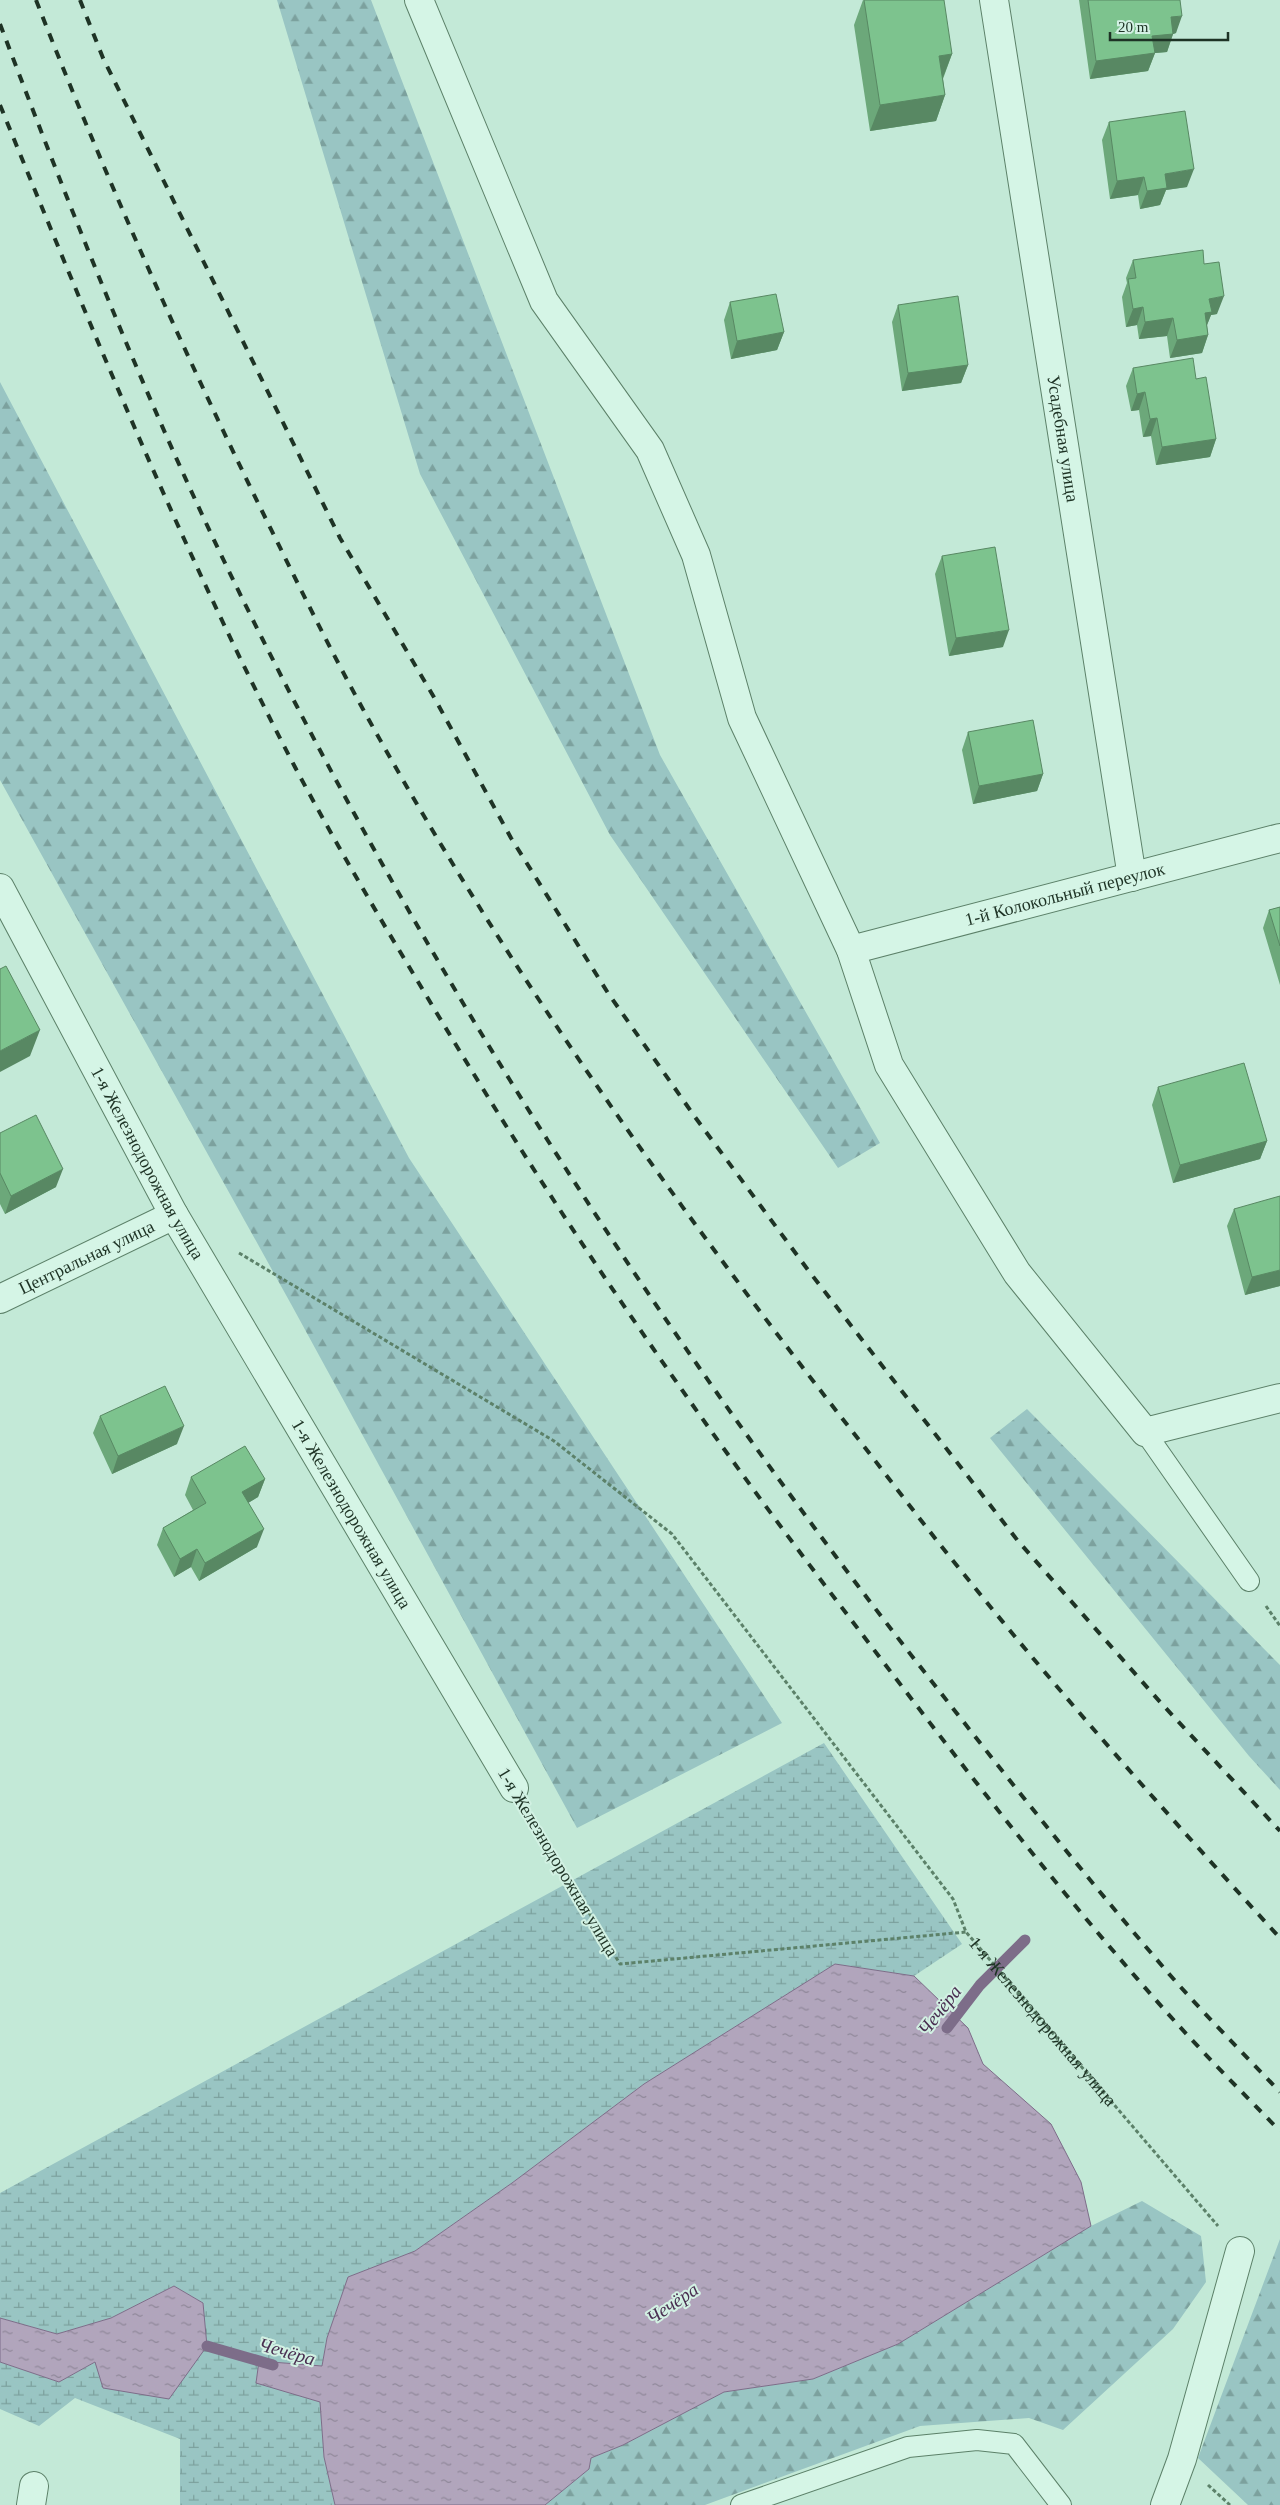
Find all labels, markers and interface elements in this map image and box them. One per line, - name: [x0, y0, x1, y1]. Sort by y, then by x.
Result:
- scale bar: [1110, 10, 1228, 42]
- text: 20 m: [1118, 19, 1149, 35]
- street label: Усадебная улица: [1043, 374, 1083, 503]
- street label: 1-й Колокольный переулок: [963, 858, 1167, 930]
- street label: 1-я Железнодорожная улица: [87, 1063, 208, 1263]
- street label: Центральная улица: [15, 1216, 157, 1298]
- street label: 1-я Железнодорожная улица: [288, 1416, 415, 1612]
- street label: 1-я Железнодорожная улица: [494, 1764, 622, 1960]
- street label: 1-я Железнодорожная улица: [965, 1933, 1121, 2110]
- water label: Чечёра: [913, 1981, 965, 2040]
- water label: Чечёра: [642, 2279, 702, 2328]
- water label: Чечёра: [256, 2333, 318, 2370]

